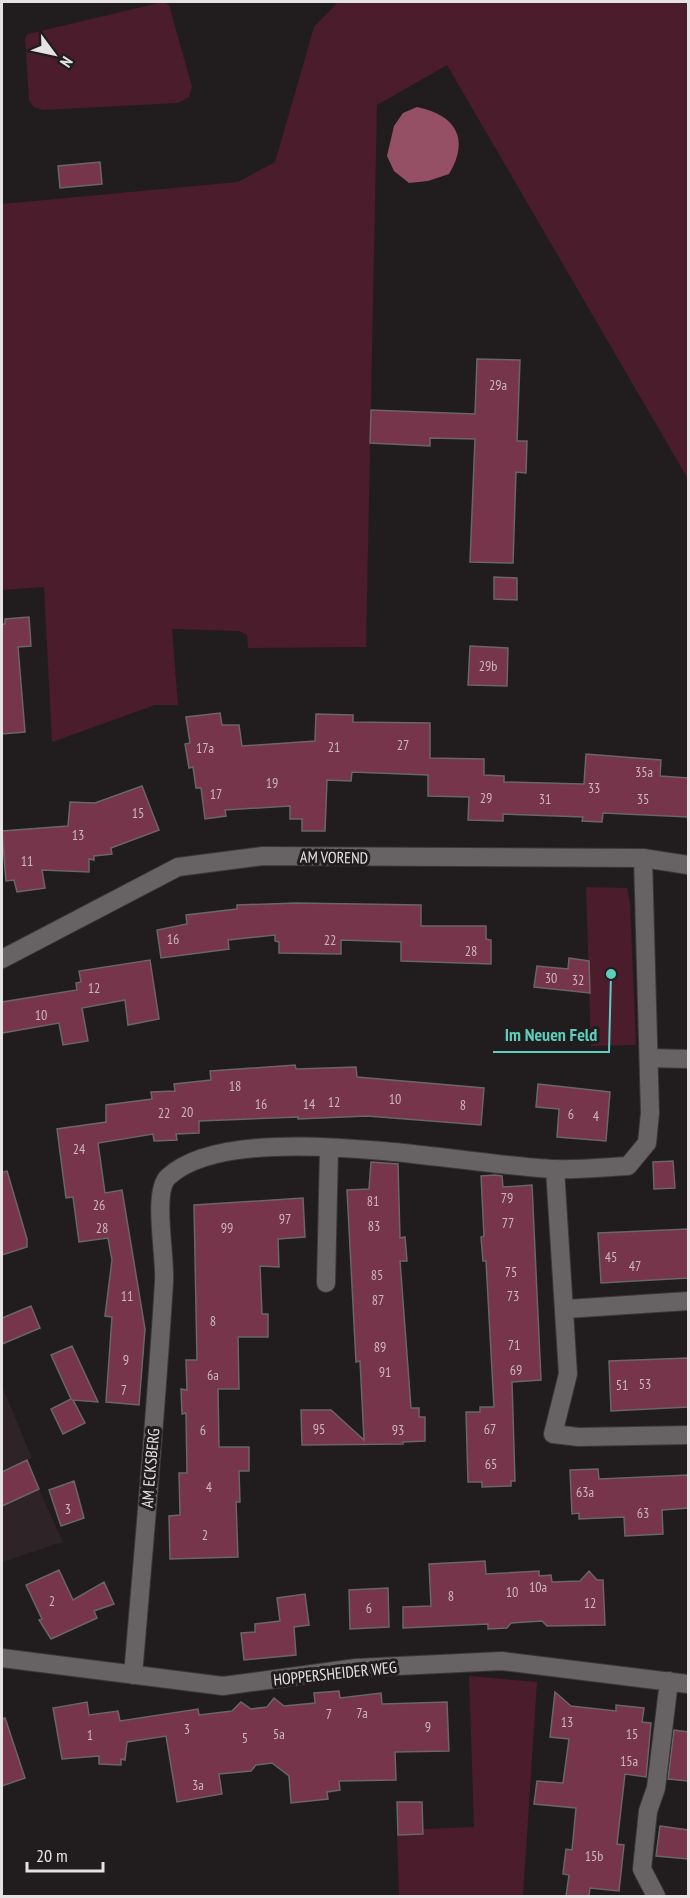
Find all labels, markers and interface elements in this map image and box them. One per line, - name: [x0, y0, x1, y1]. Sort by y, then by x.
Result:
- north arrow: [24, 24, 84, 84]
- text: N: [56, 53, 77, 71]
- house number: 29a: [489, 376, 507, 394]
- house number: 29b: [479, 657, 497, 675]
- house number: 27: [397, 736, 409, 754]
- house number: 21: [328, 738, 340, 756]
- house number: 17a: [196, 739, 214, 757]
- house number: 35a: [635, 763, 653, 781]
- house number: 19: [266, 774, 278, 792]
- house number: 33: [588, 779, 600, 797]
- house number: 17: [210, 785, 222, 803]
- house number: 29: [480, 789, 492, 807]
- house number: 31: [539, 790, 551, 808]
- house number: 35: [637, 790, 649, 808]
- house number: 15: [132, 804, 144, 822]
- house number: 13: [72, 826, 84, 844]
- street label: AM VOREND: [300, 846, 368, 868]
- house number: 11: [21, 852, 33, 870]
- house number: 16: [167, 930, 179, 948]
- house number: 22: [324, 931, 336, 949]
- house number: 28: [465, 942, 477, 960]
- house number: 30: [545, 969, 557, 987]
- house number: 32: [572, 971, 584, 989]
- house number: 12: [88, 979, 100, 997]
- house number: 10: [35, 1006, 47, 1024]
- callout: Im Neuen Feld: [493, 1016, 609, 1052]
- text: Im Neuen Feld: [505, 1023, 597, 1046]
- house number: 18: [229, 1077, 241, 1095]
- house number: 10: [389, 1090, 401, 1108]
- house number: 12: [328, 1093, 340, 1111]
- house number: 16: [255, 1095, 267, 1113]
- house number: 14: [303, 1095, 316, 1113]
- house number: 8: [460, 1096, 466, 1114]
- house number: 20: [181, 1103, 193, 1121]
- house number: 22: [158, 1104, 170, 1122]
- house number: 6: [568, 1105, 574, 1123]
- house number: 4: [593, 1107, 600, 1125]
- house number: 24: [73, 1140, 86, 1158]
- house number: 79: [501, 1189, 513, 1207]
- house number: 81: [367, 1192, 379, 1210]
- house number: 26: [93, 1196, 105, 1214]
- house number: 97: [279, 1210, 291, 1228]
- house number: 77: [502, 1214, 514, 1232]
- house number: 83: [368, 1217, 380, 1235]
- house number: 28: [96, 1219, 108, 1237]
- house number: 99: [221, 1219, 233, 1237]
- house number: 45: [605, 1248, 617, 1266]
- house number: 47: [629, 1257, 641, 1275]
- house number: 75: [505, 1263, 517, 1281]
- house number: 85: [371, 1266, 383, 1284]
- house number: 11: [121, 1287, 133, 1305]
- house number: 73: [507, 1287, 519, 1305]
- house number: 87: [372, 1291, 384, 1309]
- house number: 8: [210, 1312, 216, 1330]
- house number: 71: [508, 1336, 520, 1354]
- house number: 89: [374, 1338, 386, 1356]
- house number: 9: [123, 1351, 129, 1369]
- house number: 69: [510, 1361, 522, 1379]
- house number: 91: [379, 1363, 391, 1381]
- house number: 6a: [207, 1366, 219, 1384]
- house number: 53: [639, 1375, 651, 1393]
- house number: 51: [616, 1376, 628, 1394]
- house number: 7: [121, 1381, 127, 1399]
- house number: 95: [313, 1420, 325, 1438]
- house number: 67: [484, 1420, 496, 1438]
- house number: 6: [200, 1421, 206, 1439]
- house number: 93: [392, 1421, 404, 1439]
- street label: AM ECKSBERG: [137, 1427, 163, 1509]
- house number: 65: [485, 1455, 497, 1473]
- house number: 4: [206, 1478, 213, 1496]
- house number: 63a: [576, 1483, 594, 1501]
- house number: 3: [65, 1500, 71, 1518]
- house number: 63: [637, 1504, 649, 1522]
- house number: 2: [202, 1526, 208, 1544]
- house number: 10a: [529, 1578, 547, 1596]
- house number: 10: [506, 1583, 518, 1601]
- house number: 8: [448, 1587, 454, 1605]
- house number: 2: [49, 1592, 55, 1610]
- house number: 12: [584, 1594, 596, 1612]
- house number: 6: [366, 1599, 372, 1617]
- street label: HOPPERSHEIDER WEG: [272, 1657, 398, 1689]
- house number: 7a: [356, 1704, 368, 1722]
- house number: 7: [326, 1705, 332, 1723]
- house number: 13: [561, 1713, 573, 1731]
- house number: 9: [425, 1718, 431, 1736]
- house number: 3: [184, 1720, 190, 1738]
- house number: 5a: [273, 1725, 285, 1743]
- house number: 15: [626, 1725, 638, 1743]
- house number: 1: [87, 1726, 93, 1744]
- house number: 5: [242, 1729, 248, 1747]
- house number: 15a: [620, 1752, 638, 1770]
- house number: 3a: [192, 1776, 204, 1794]
- scale bar: [27, 1835, 104, 1873]
- text: 20 m: [36, 1844, 68, 1867]
- house number: 15b: [585, 1847, 603, 1865]

